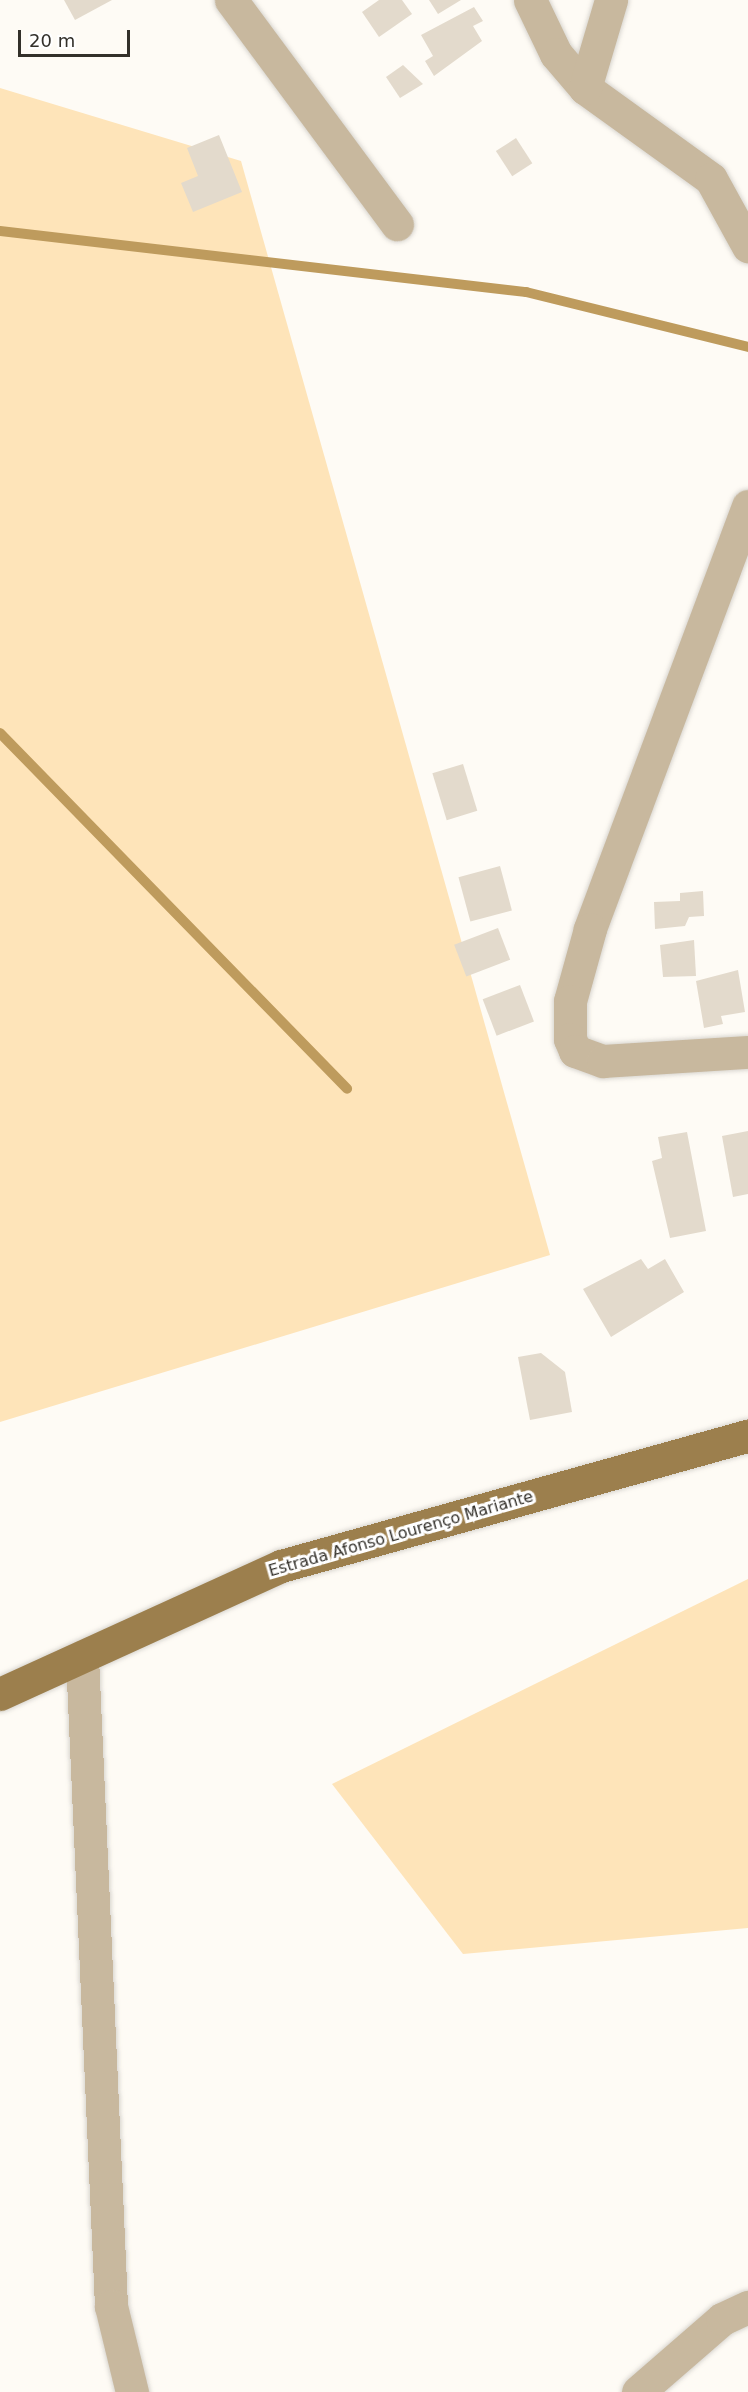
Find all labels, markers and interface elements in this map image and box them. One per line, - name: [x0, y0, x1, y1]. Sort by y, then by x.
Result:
- scale bar: [21, 18, 134, 56]
- text: 20 m: [29, 30, 75, 51]
- street label: Estrada Afonso Lourenço Mariante: [266, 1487, 536, 1581]

